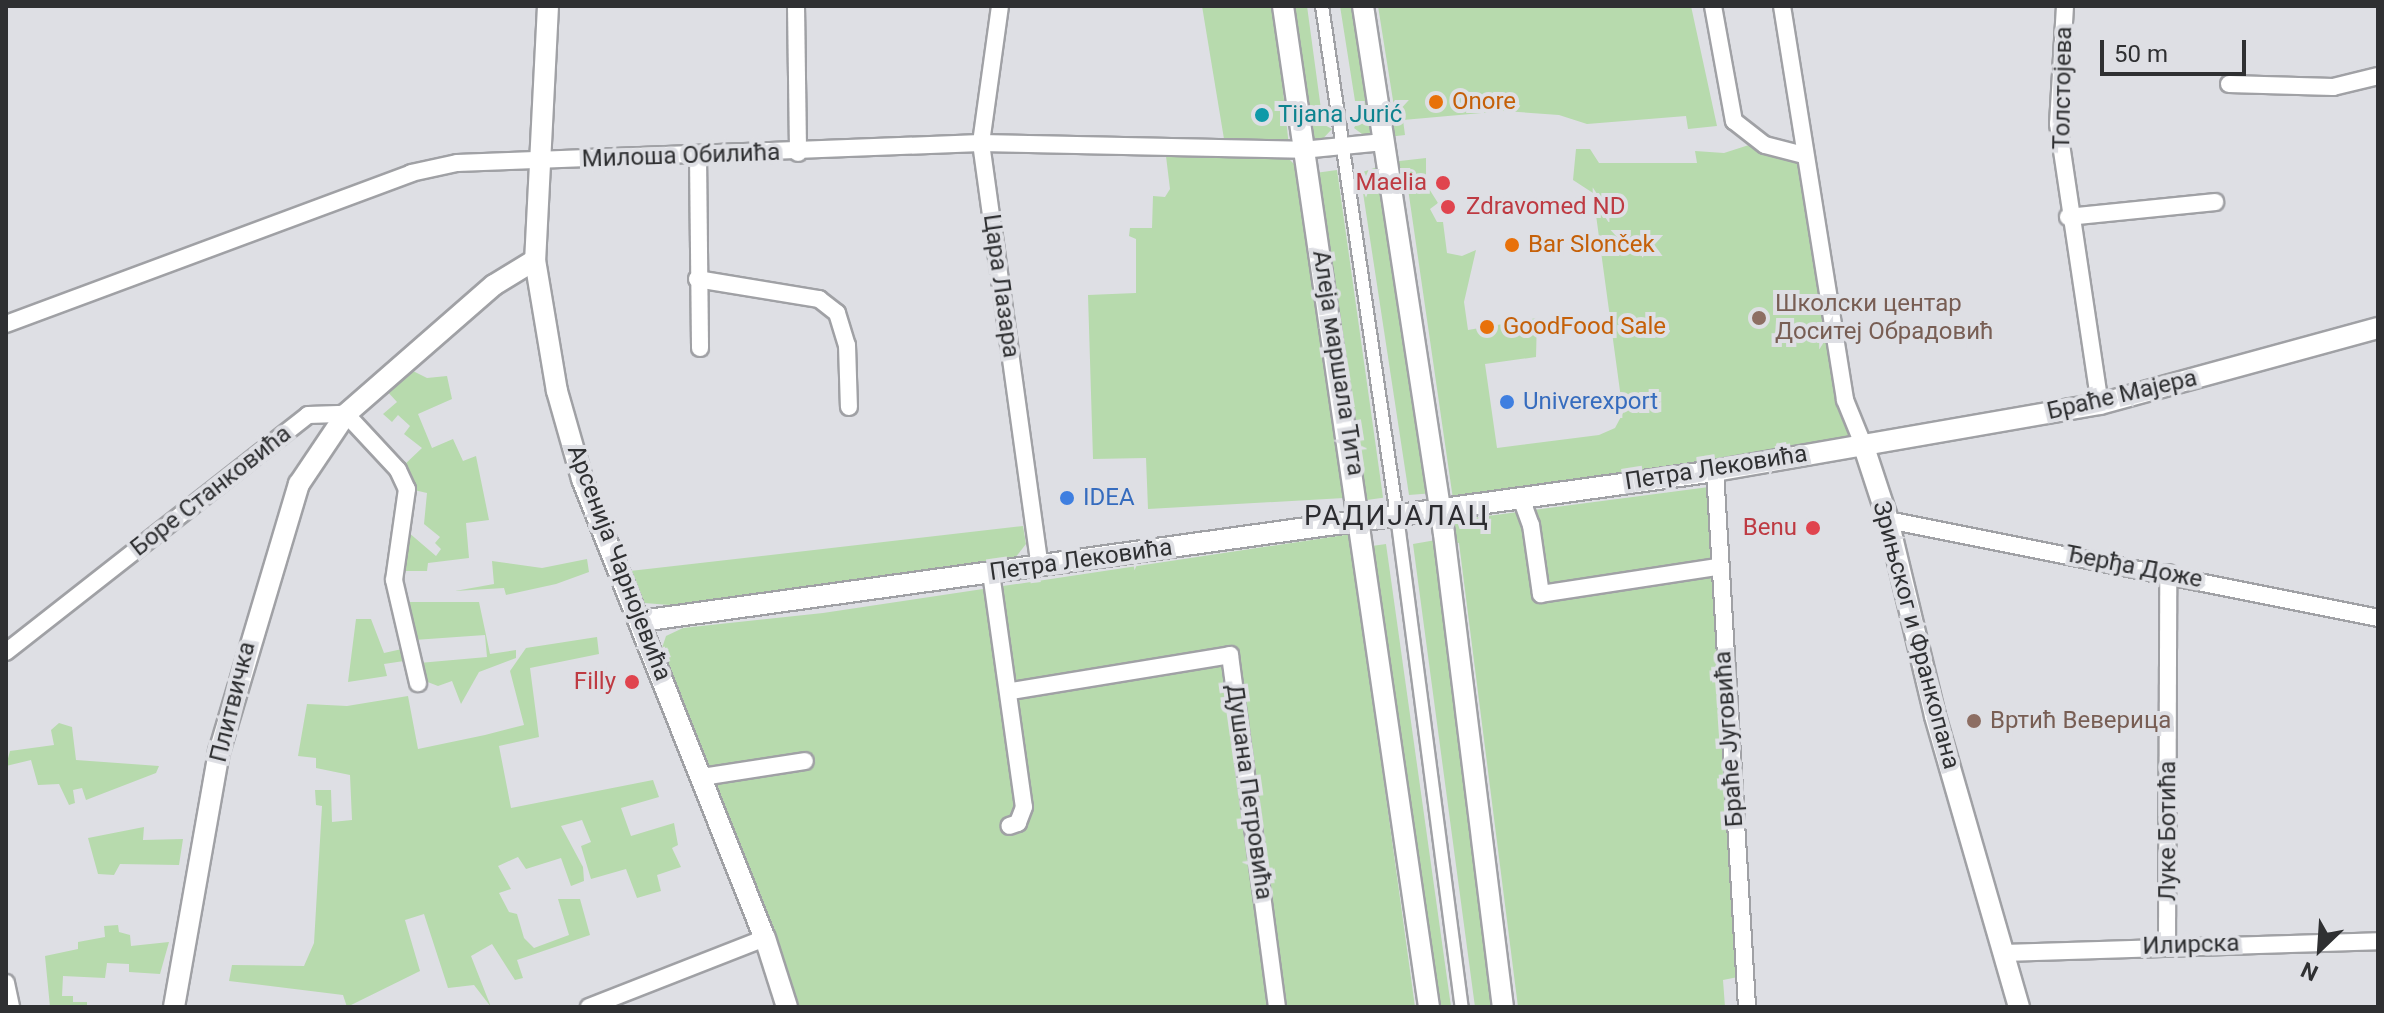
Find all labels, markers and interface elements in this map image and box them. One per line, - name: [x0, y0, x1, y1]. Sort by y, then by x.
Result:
- scale bar: [2104, 24, 2250, 74]
- street label: Толстојева: [2048, 26, 2078, 150]
- text: 50 m: [2114, 40, 2168, 68]
- place label: Onore: [1452, 88, 1516, 116]
- marker: Onore: [1427, 93, 1445, 111]
- place label: Tijana Jurić: [1278, 101, 1402, 129]
- marker: Tijana Jurić: [1253, 106, 1271, 124]
- street label: Милоша Обилића: [581, 138, 781, 174]
- place label: Maelia: [1356, 169, 1427, 197]
- marker: Maelia: [1434, 174, 1452, 192]
- place label: Zdravomed ND: [1466, 193, 1625, 221]
- marker: Zdravomed ND: [1437, 196, 1459, 218]
- street label: Цара Лазара: [977, 212, 1025, 360]
- place label: Bar Slonček: [1528, 231, 1655, 259]
- marker: Bar Slonček: [1503, 236, 1521, 254]
- street label: Алеја маршала Тита: [1306, 248, 1370, 478]
- place label: Школски центар Доситеј Обрадовић: [1775, 290, 1994, 346]
- marker: Школски центар Доситеј Обрадовић: [1750, 309, 1768, 327]
- place label: GoodFood Sale: [1503, 313, 1666, 341]
- marker: GoodFood Sale: [1478, 318, 1496, 336]
- street label: Браће Мајера: [2044, 364, 2200, 426]
- place label: Univerexport: [1523, 388, 1658, 416]
- marker: Univerexport: [1498, 393, 1516, 411]
- street label: Боре Станковића: [125, 419, 297, 563]
- street label: Петра Лековића: [1623, 439, 1809, 497]
- street label: Арсенија Чарнојевића: [561, 441, 677, 685]
- place label: IDEA: [1083, 484, 1135, 512]
- marker: IDEA: [1058, 489, 1076, 507]
- street label: Зрињског и Франкопана: [1866, 498, 1966, 772]
- district label: РАДИЈАЛАЦ: [1304, 499, 1490, 533]
- place label: Benu: [1743, 514, 1797, 542]
- marker: Benu: [1804, 519, 1822, 537]
- street label: Петра Лековића: [988, 533, 1174, 587]
- street label: Ђерђа Доже: [2063, 540, 2205, 594]
- street label: Плитвичка: [204, 639, 262, 765]
- street label: Браће Југовића: [1708, 650, 1750, 828]
- place label: Filly: [574, 668, 616, 696]
- marker: Filly: [623, 673, 641, 691]
- street label: Душана Петровића: [1220, 682, 1278, 902]
- place label: Вртић Веверица: [1990, 707, 2171, 735]
- marker: Вртић Веверица: [1965, 712, 1983, 730]
- street label: Луке Ботића: [2154, 761, 2182, 901]
- north arrow: [2280, 909, 2360, 989]
- street label: Илирска: [2142, 929, 2240, 961]
- text: N: [2297, 957, 2322, 986]

